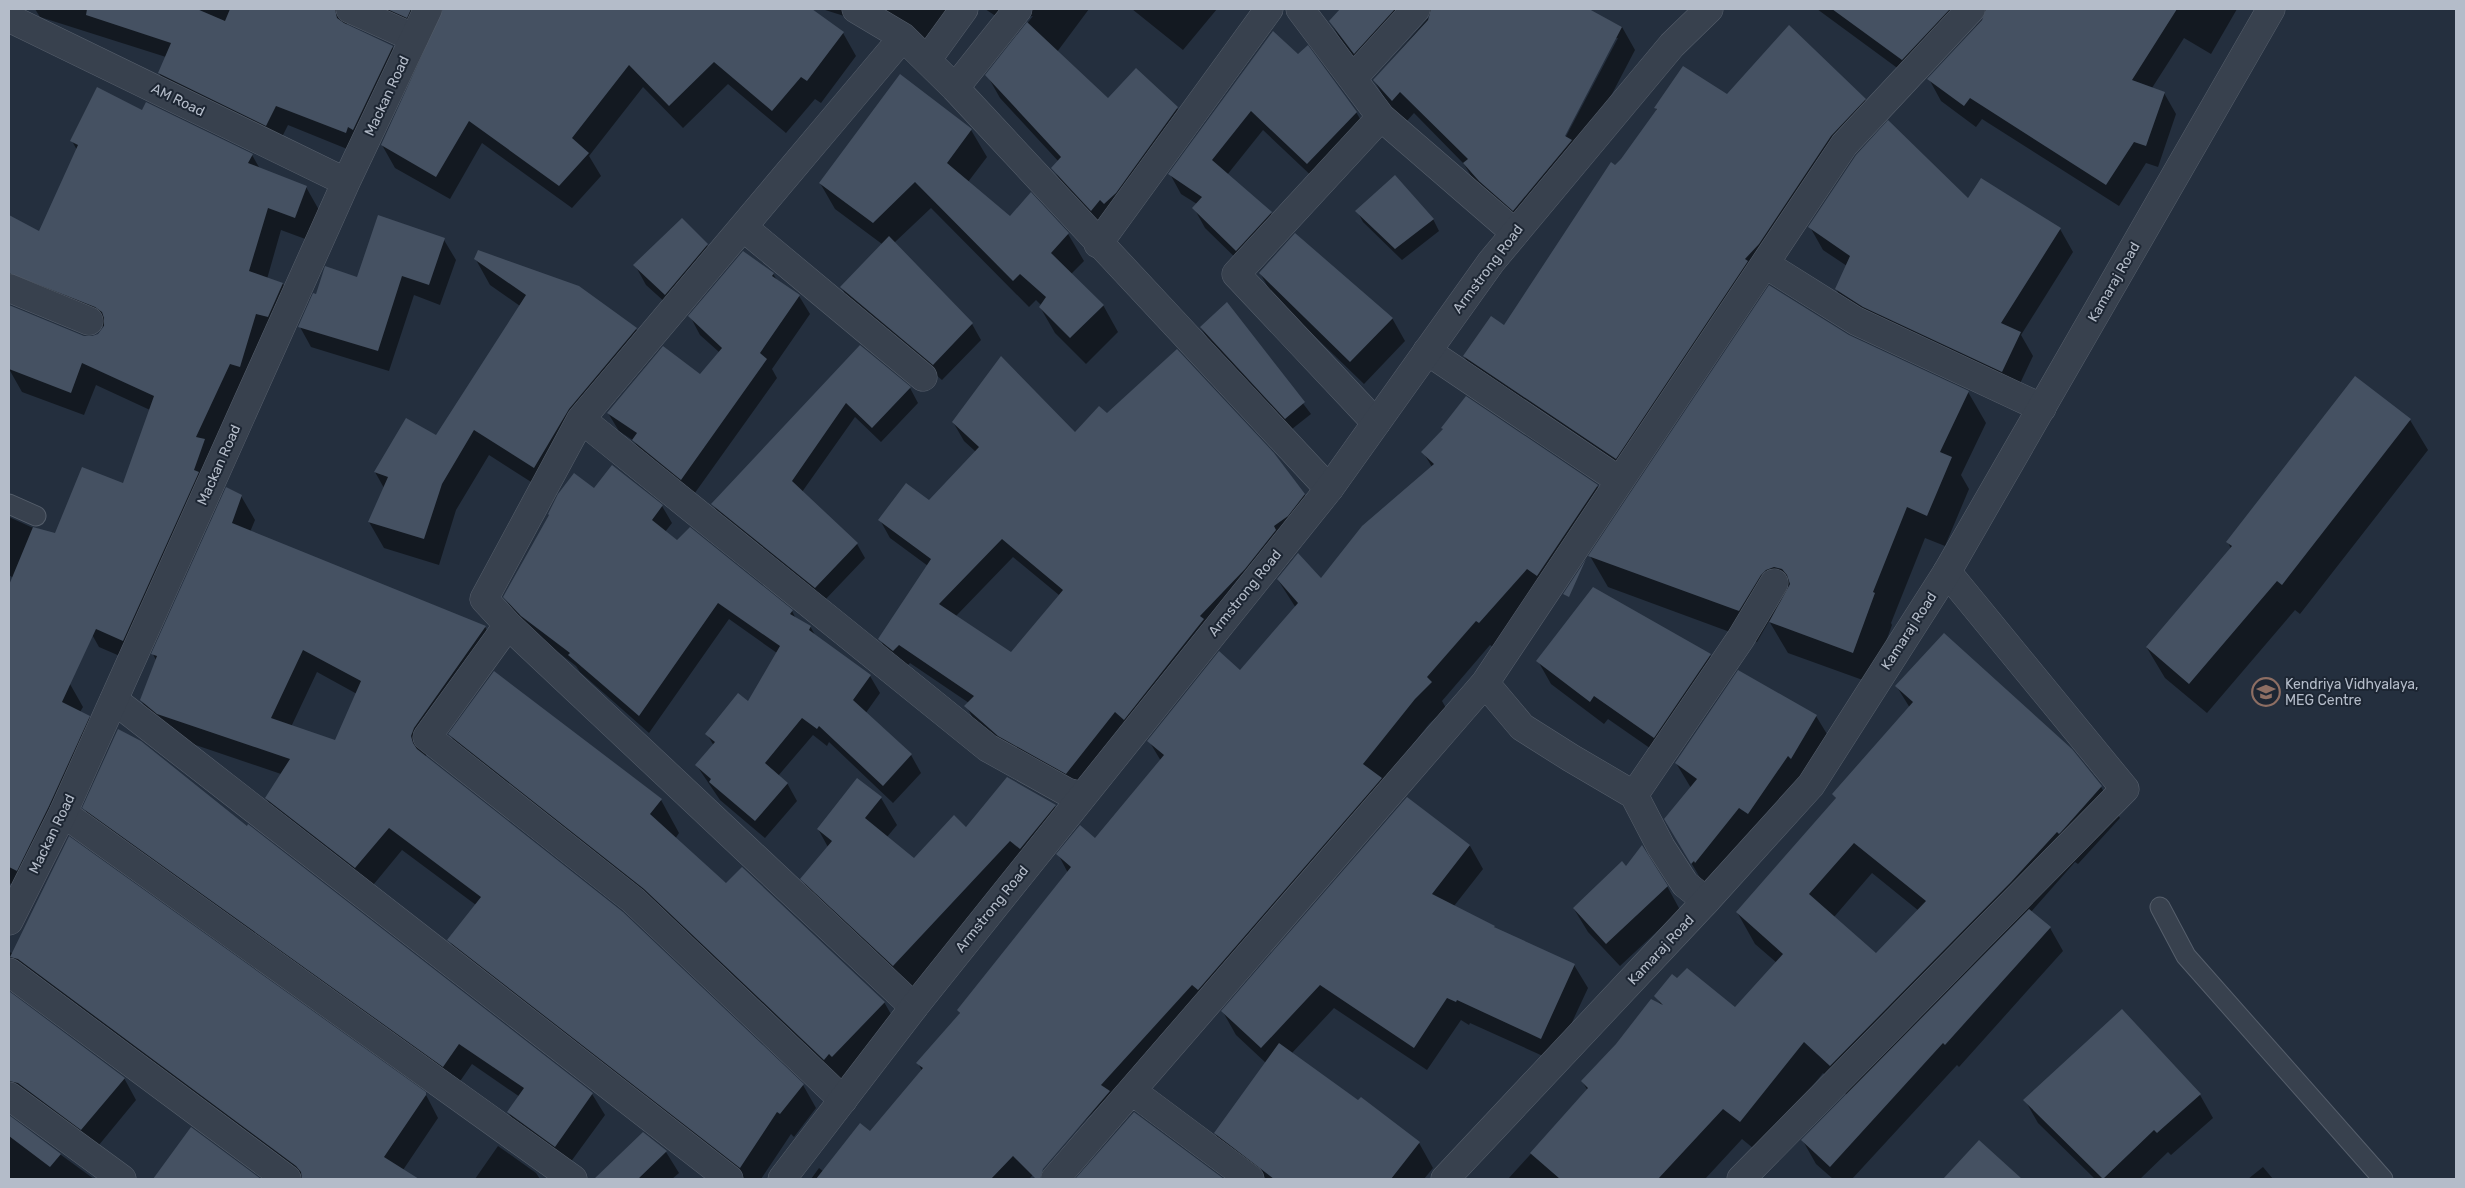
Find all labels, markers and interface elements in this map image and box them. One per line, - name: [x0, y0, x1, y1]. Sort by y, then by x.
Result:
- street label: Mackan Road: [361, 53, 413, 139]
- street label: AM Road: [149, 80, 207, 120]
- street label: Armstrong Road: [1449, 221, 1527, 317]
- street label: Kamaraj Road: [2084, 239, 2144, 325]
- street label: Mackan Road: [194, 422, 244, 508]
- street label: Armstrong Road: [1205, 546, 1285, 640]
- street label: Kamaraj Road: [1878, 589, 1940, 673]
- place label: Kendriya Vidhyalaya, MEG Centre: [2285, 676, 2419, 709]
- school or university icon: Kendriya Vidhyalaya, MEG Centre: [2251, 677, 2281, 707]
- street label: Mackan Road: [25, 791, 79, 877]
- street label: Armstrong Road: [952, 862, 1032, 956]
- street label: Kamaraj Road: [1624, 911, 1698, 989]

